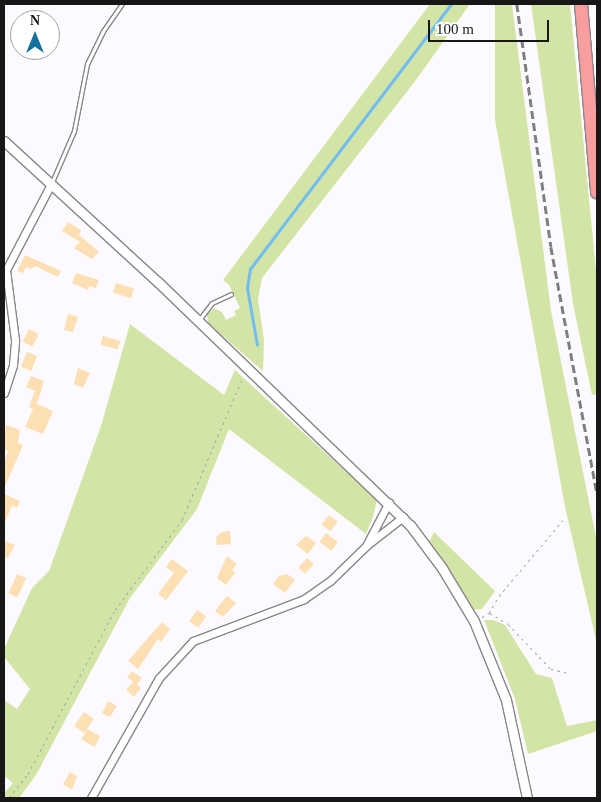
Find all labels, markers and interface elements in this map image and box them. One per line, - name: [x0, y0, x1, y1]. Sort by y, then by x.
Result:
- north arrow: [10, 10, 60, 60]
- scale bar: [431, 10, 552, 42]
- text: N: [30, 13, 40, 28]
- text: 100 m: [436, 21, 474, 37]

